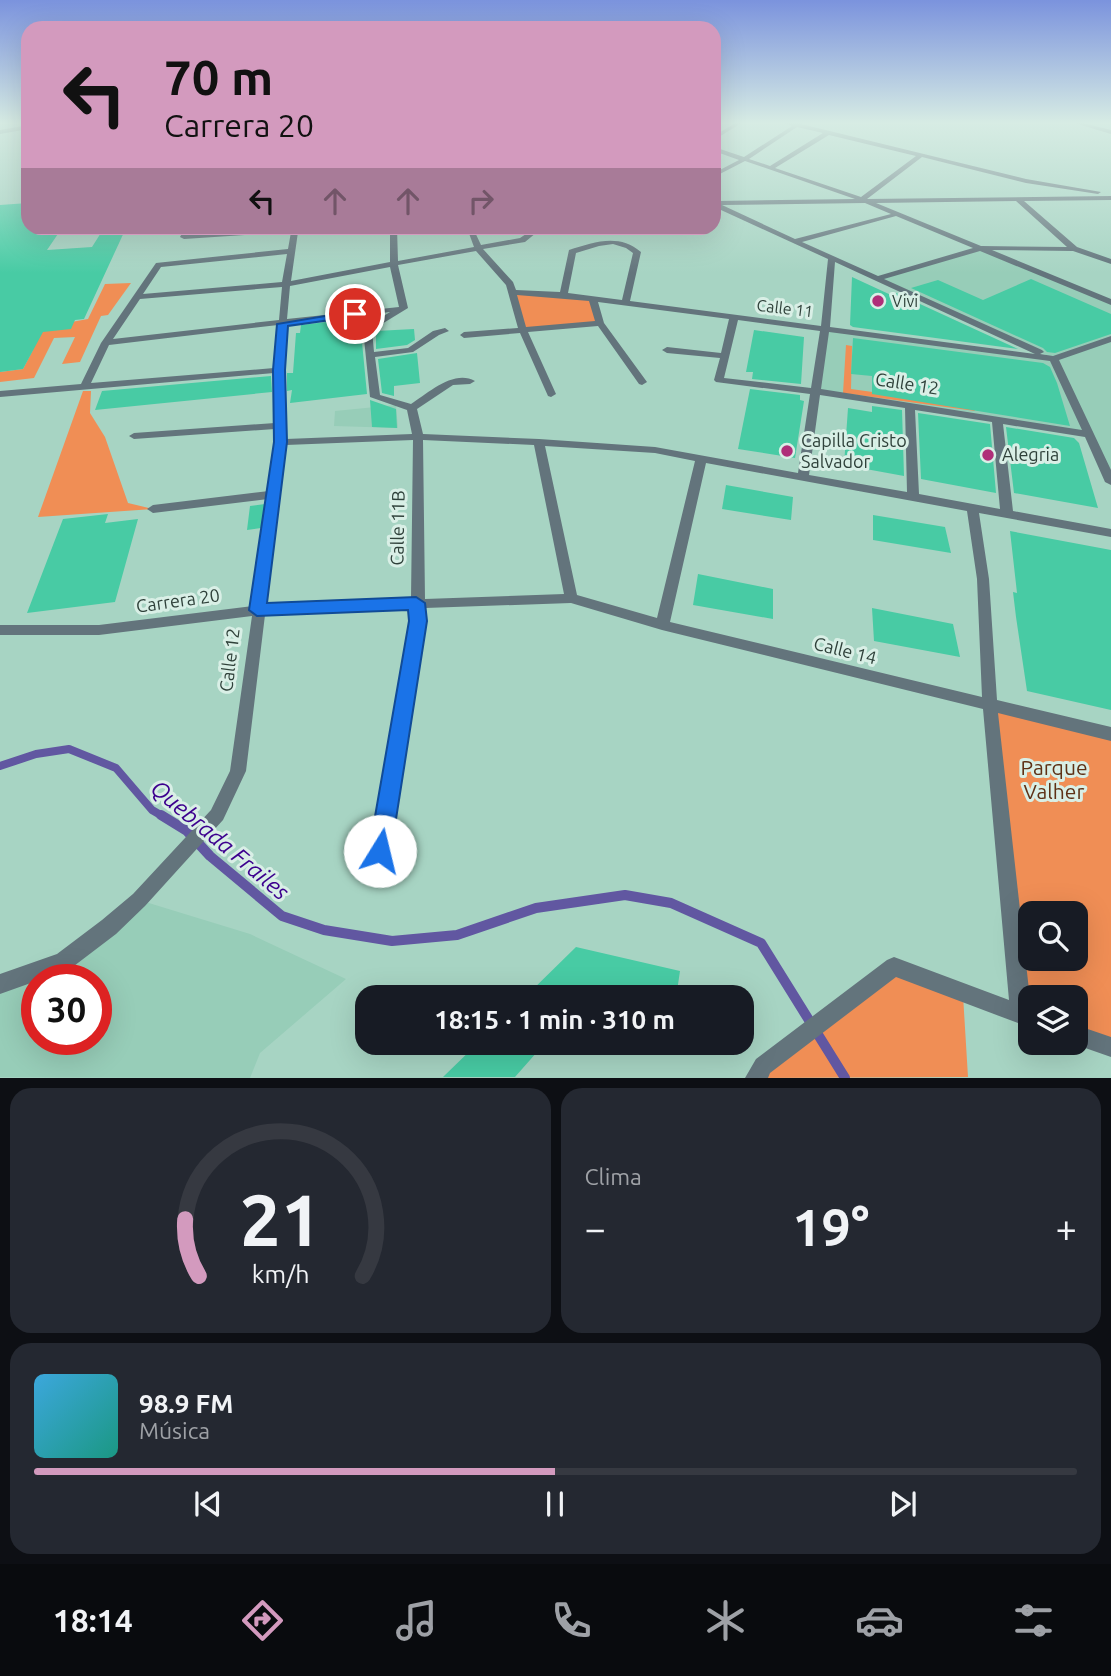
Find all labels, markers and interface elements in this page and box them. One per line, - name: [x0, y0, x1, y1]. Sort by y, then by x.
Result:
- icon: left: [49, 49, 140, 140]
- text: 70 m: [164, 49, 273, 104]
- text: Carrera 20: [164, 107, 314, 143]
- icon: left: [243, 182, 281, 220]
- icon: ahead: [316, 182, 354, 220]
- icon: ahead: [389, 182, 427, 220]
- icon: right: [462, 182, 500, 220]
- pin: [325, 284, 385, 344]
- place label: Vivi: [892, 292, 918, 310]
- marker: Vivi: [870, 293, 886, 309]
- icon: arrive: [336, 295, 374, 333]
- street label: Calle 11: [756, 296, 814, 320]
- street label: Calle 12: [874, 368, 940, 398]
- place label: Capilla Cristo Salvador: [801, 430, 907, 471]
- marker: Capilla Cristo Salvador: [779, 443, 795, 459]
- place label: Alegria: [1002, 444, 1059, 464]
- marker: Alegria: [980, 447, 996, 463]
- street label: Calle 11B: [386, 490, 408, 566]
- street label: Carrera 20: [135, 584, 221, 616]
- street label: Calle 12: [215, 627, 243, 693]
- street label: Calle 14: [812, 633, 879, 667]
- park label: Parque Valher: [1021, 755, 1087, 803]
- water label: Quebrada Frailes: [146, 775, 295, 905]
- position arrow: [343, 814, 417, 888]
- map controls: [1018, 901, 1088, 1055]
- button: search: [1018, 901, 1088, 971]
- speed limit sign: 30: [21, 964, 112, 1055]
- button: layers: [1018, 985, 1088, 1055]
- text: 18:15 · 1 min · 310 m: [434, 1005, 675, 1034]
- text: Clima: [585, 1164, 642, 1189]
- text: 21: [239, 1179, 321, 1261]
- text: 19°: [792, 1198, 869, 1256]
- text: −: [585, 1207, 606, 1249]
- text: +: [1056, 1207, 1077, 1249]
- text: km/h: [251, 1260, 309, 1288]
- text: 98.9 FM: [139, 1389, 233, 1418]
- text: Música: [139, 1418, 210, 1443]
- icon: previous: [189, 1485, 227, 1523]
- icon: pause: [536, 1485, 574, 1523]
- icon: next: [884, 1485, 922, 1523]
- icon: directions: [238, 1596, 287, 1645]
- icon: music: [392, 1596, 441, 1645]
- icon: phone: [547, 1596, 596, 1645]
- icon: climate: [701, 1596, 750, 1645]
- icon: car: [855, 1596, 904, 1645]
- icon: filters: [1009, 1596, 1058, 1645]
- text: 18:14: [53, 1602, 133, 1638]

